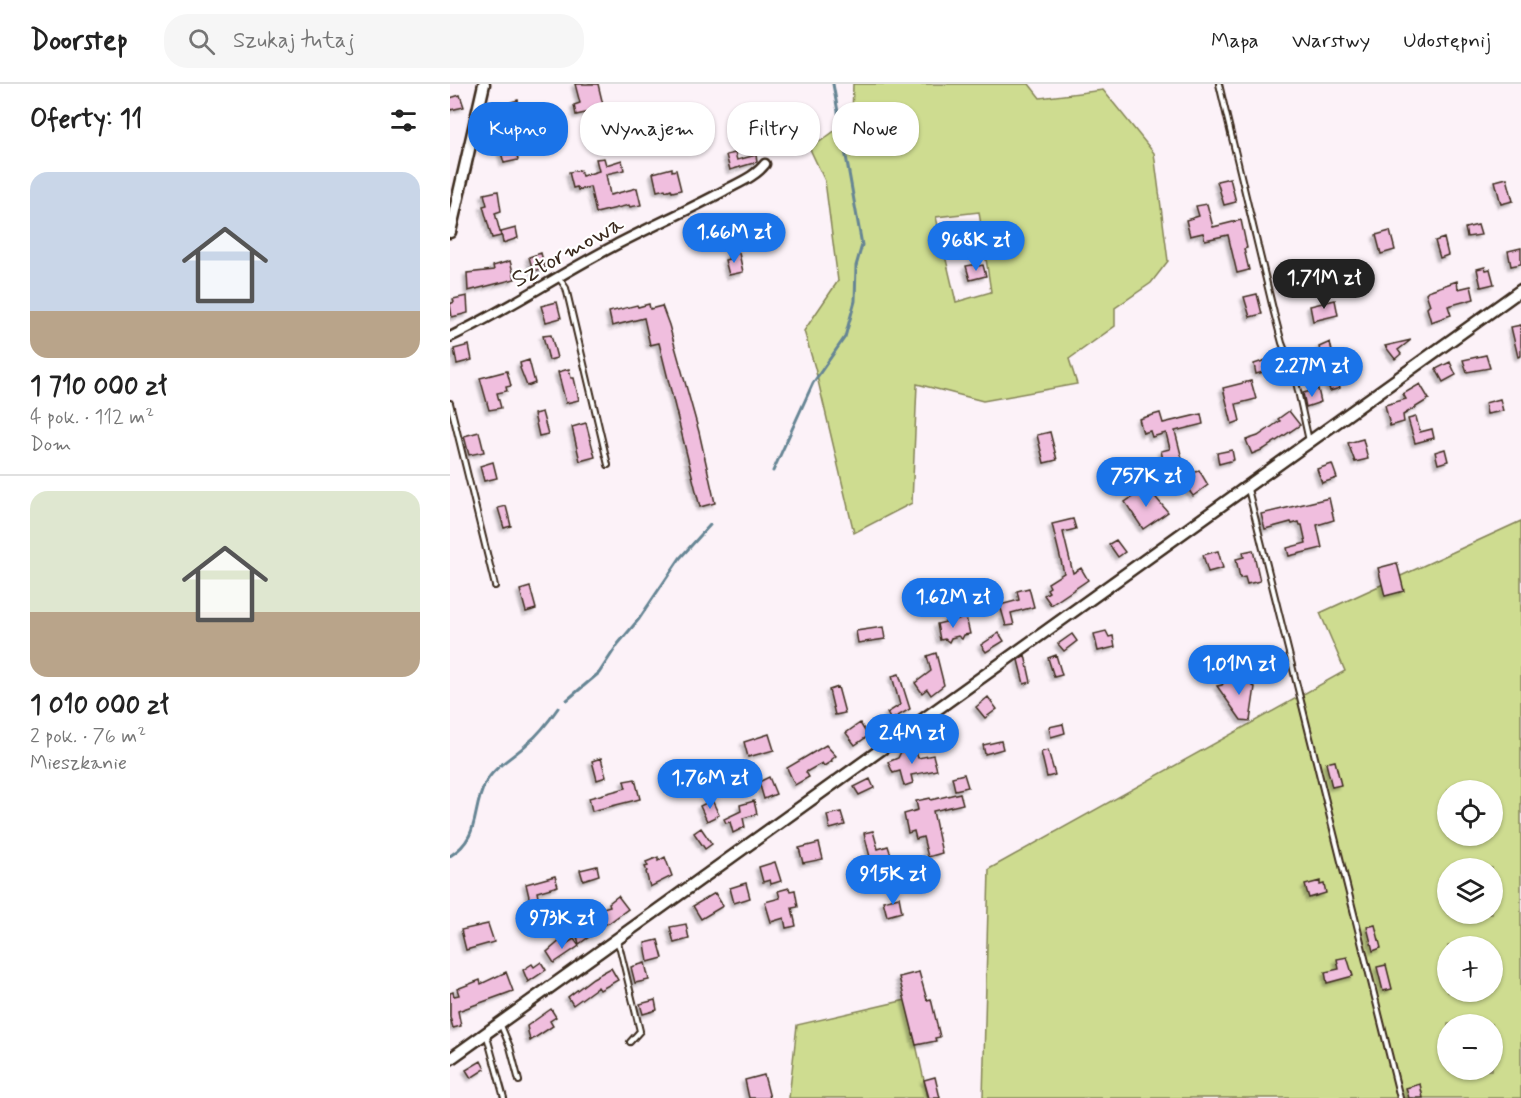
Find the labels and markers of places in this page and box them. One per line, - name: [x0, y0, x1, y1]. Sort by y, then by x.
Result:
- pin: 1.66M zł: [672, 213, 796, 264]
- pin: 968K zł: [921, 221, 1031, 272]
- pin: 1.71M zł: [1262, 259, 1386, 310]
- pin: 2.27M zł: [1250, 347, 1374, 398]
- pin: 757K zł: [1091, 457, 1201, 508]
- pin: 1.62M zł: [891, 578, 1015, 629]
- pin: 1.01M zł: [1177, 645, 1301, 696]
- pin: 2.4M zł: [857, 714, 967, 765]
- pin: 1.76M zł: [648, 759, 772, 810]
- pin: 915K zł: [838, 855, 948, 906]
- pin: 973K zł: [507, 899, 617, 950]

